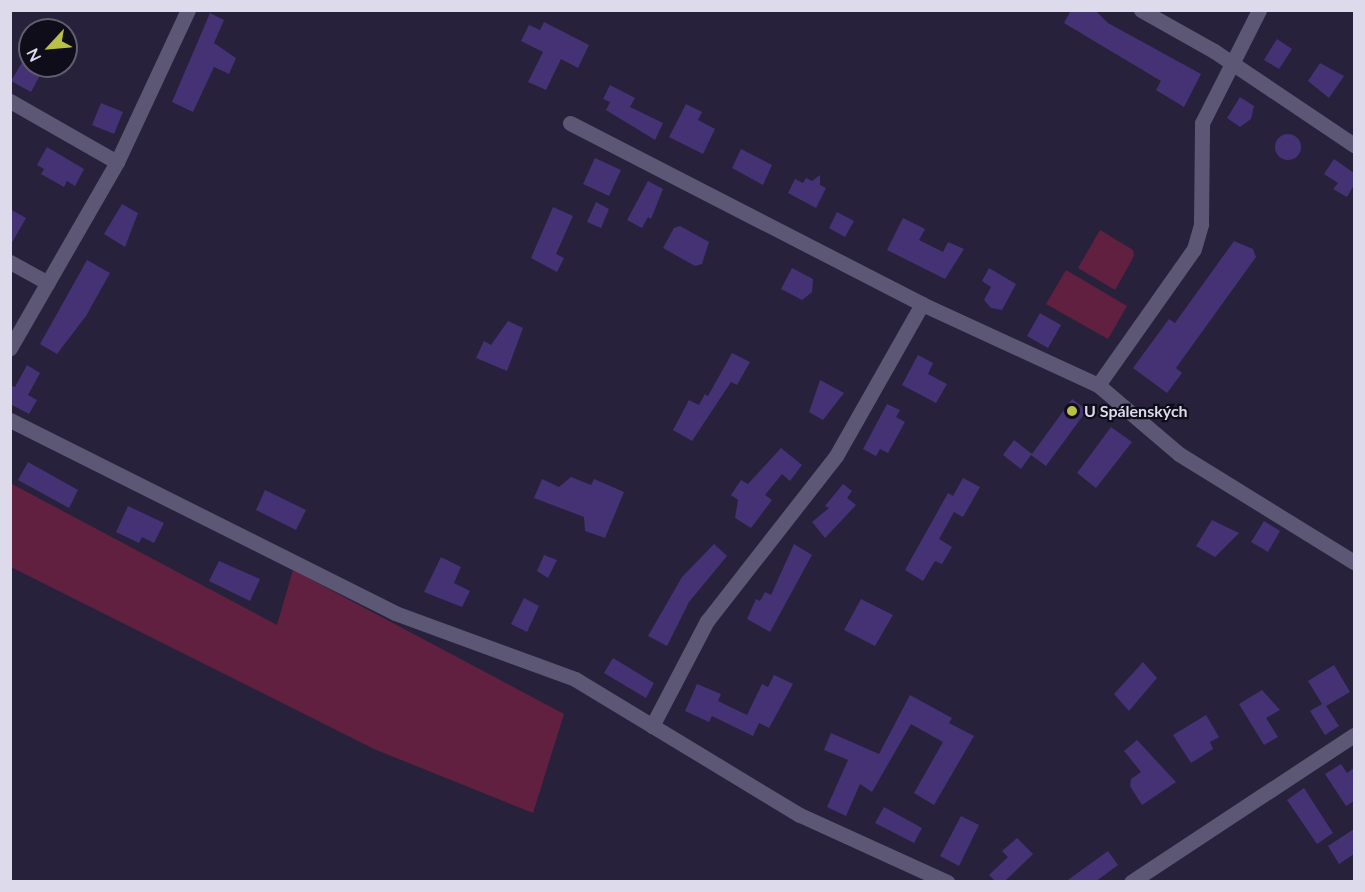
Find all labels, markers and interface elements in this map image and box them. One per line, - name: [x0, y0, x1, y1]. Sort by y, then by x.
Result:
- north arrow: [18, 18, 78, 78]
- text: N: [22, 46, 44, 65]
- place label: U Spálenských: [1084, 401, 1188, 421]
- marker: U Spálenských: [1065, 404, 1079, 418]

